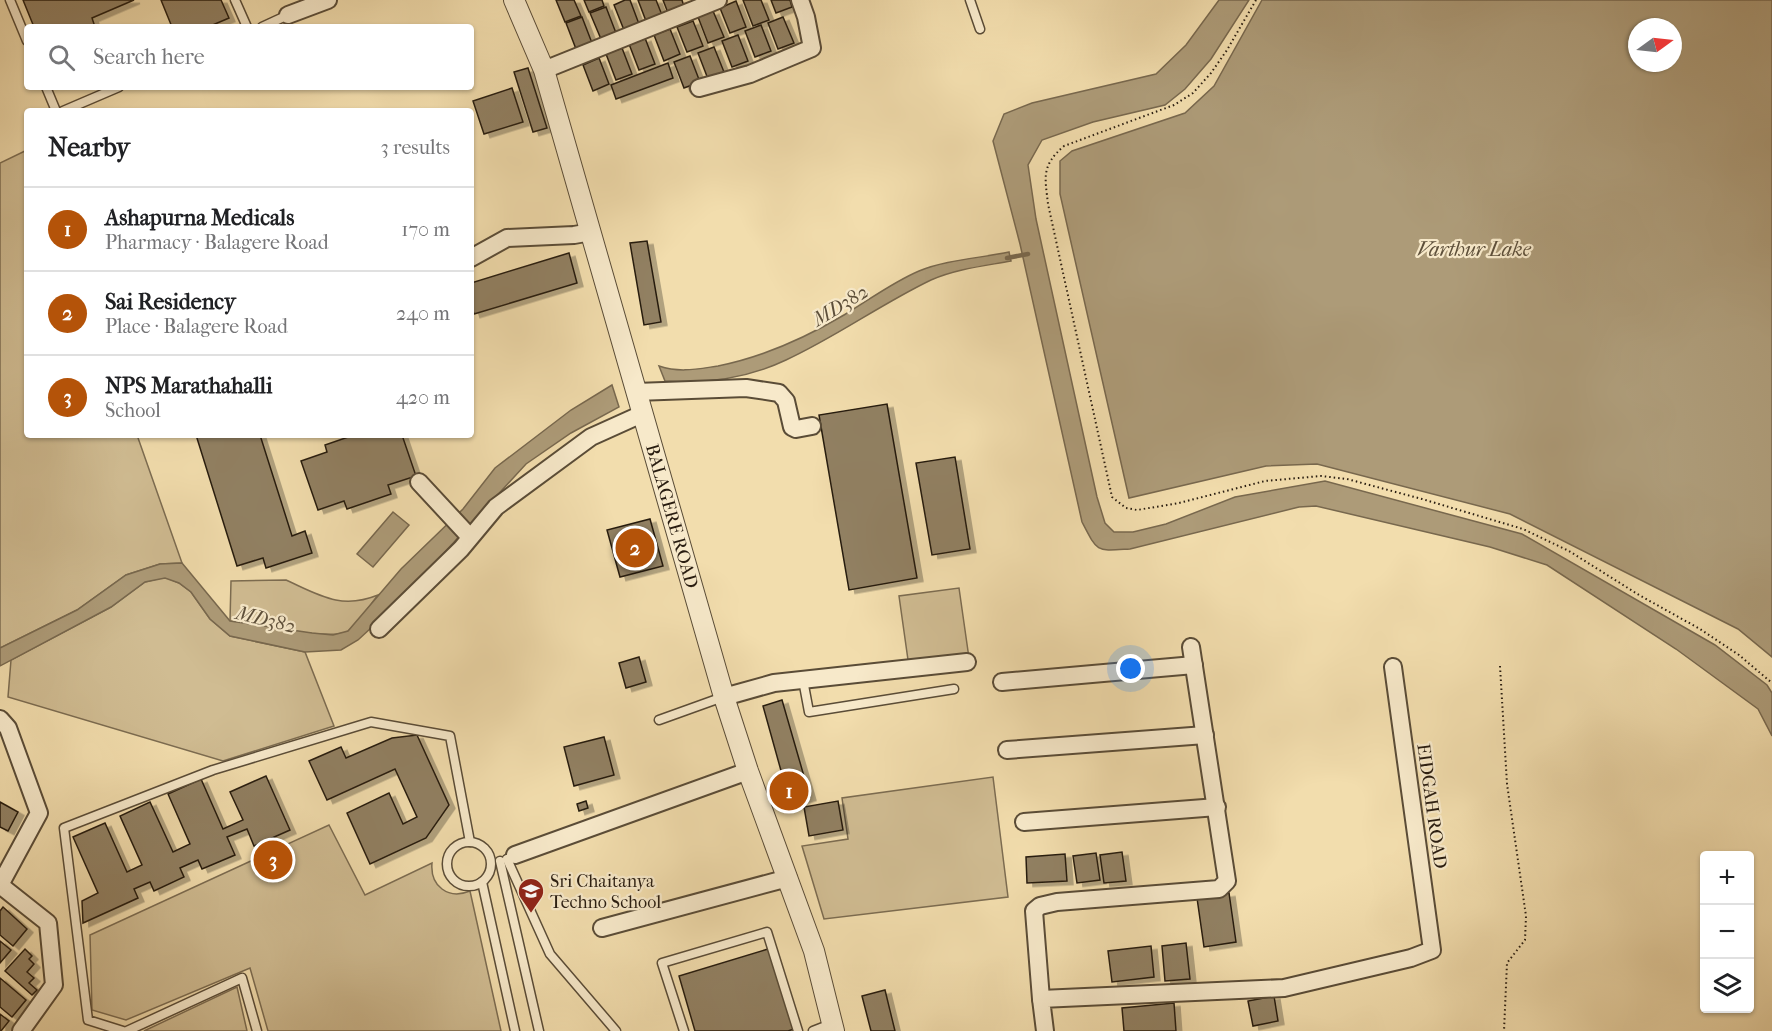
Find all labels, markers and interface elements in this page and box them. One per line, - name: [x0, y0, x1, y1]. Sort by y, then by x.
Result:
- north arrow: [1628, 18, 1682, 72]
- search box: [24, 24, 474, 90]
- icon: search: [45, 41, 78, 74]
- text: Search here: [93, 44, 205, 70]
- text: Nearby: [48, 132, 130, 163]
- text: 3 results: [381, 136, 450, 159]
- text: Ashapurna Medicals: [105, 205, 294, 231]
- text: 1: [64, 218, 71, 241]
- text: 170 m: [401, 218, 450, 241]
- text: Pharmacy · Balagere Road: [105, 231, 329, 254]
- water label: Varthur Lake: [1417, 238, 1532, 261]
- water label: MD382: [806, 280, 872, 332]
- text: Sai Residency: [105, 289, 236, 315]
- text: 2: [62, 302, 73, 325]
- text: 240 m: [396, 302, 450, 325]
- text: Place · Balagere Road: [105, 315, 288, 338]
- text: NPS Marathahalli: [105, 373, 272, 399]
- text: 3: [63, 386, 72, 409]
- text: 420 m: [396, 386, 450, 409]
- text: School: [105, 399, 161, 422]
- street label: BALAGERE ROAD: [641, 442, 702, 591]
- pin: 2: [616, 526, 654, 570]
- water label: MD382: [232, 600, 298, 638]
- your location: [1116, 654, 1145, 683]
- street label: EIDGAH ROAD: [1412, 742, 1451, 870]
- pin: 1: [770, 768, 808, 814]
- pin: 3: [254, 838, 292, 882]
- map controls: [1700, 851, 1754, 1013]
- button: +: [1700, 851, 1754, 905]
- place label: Sri Chaitanya Techno School: [550, 871, 661, 913]
- school or university icon: Sri Chaitanya Techno School: [516, 876, 546, 914]
- button: −: [1700, 905, 1754, 959]
- button: layers: [1700, 959, 1754, 1013]

